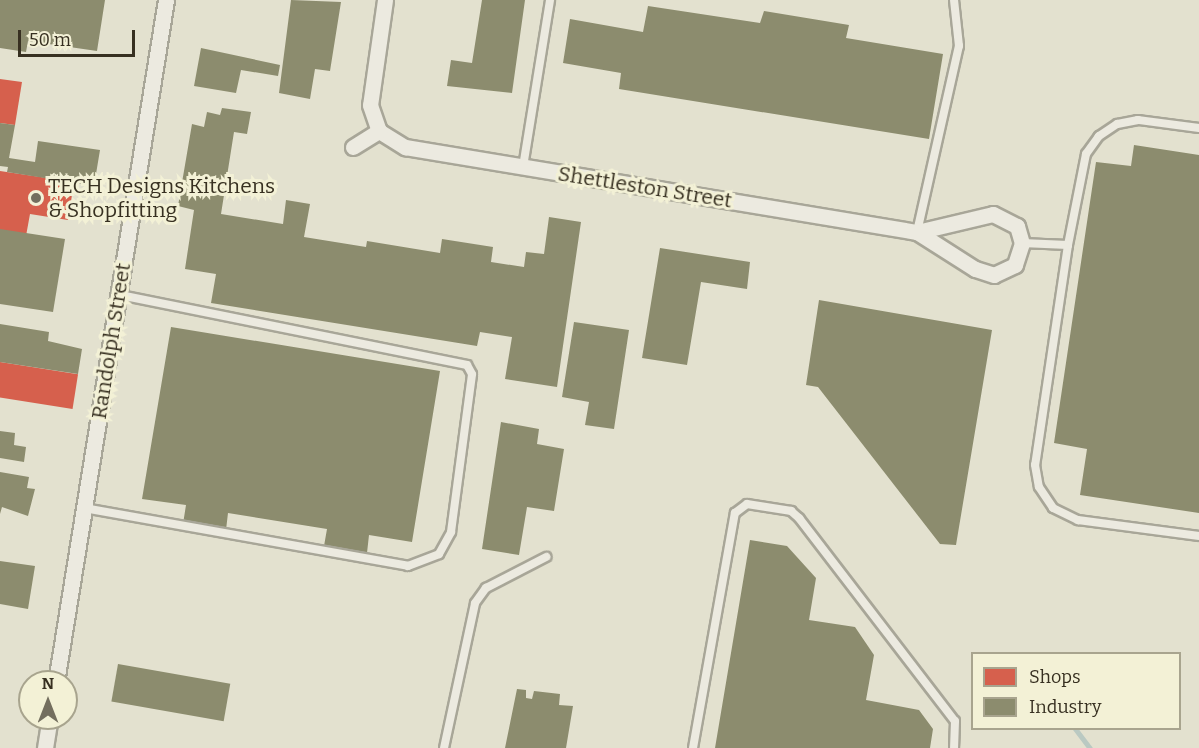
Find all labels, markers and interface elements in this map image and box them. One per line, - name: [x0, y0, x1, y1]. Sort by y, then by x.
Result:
- scale bar: [21, 18, 138, 56]
- text: 50 m: [29, 29, 71, 51]
- street label: Shettleston Street: [556, 161, 734, 213]
- place label: TECH Designs Kitchens & Shopfitting: [48, 173, 275, 223]
- marker: TECH Designs Kitchens & Shopfitting: [29, 191, 43, 205]
- street label: Randolph Street: [86, 261, 136, 421]
- legend: [971, 652, 1181, 730]
- text: Shops: [1029, 666, 1081, 688]
- north arrow: [18, 670, 78, 730]
- text: N: [42, 674, 54, 693]
- text: Industry: [1029, 696, 1101, 718]

